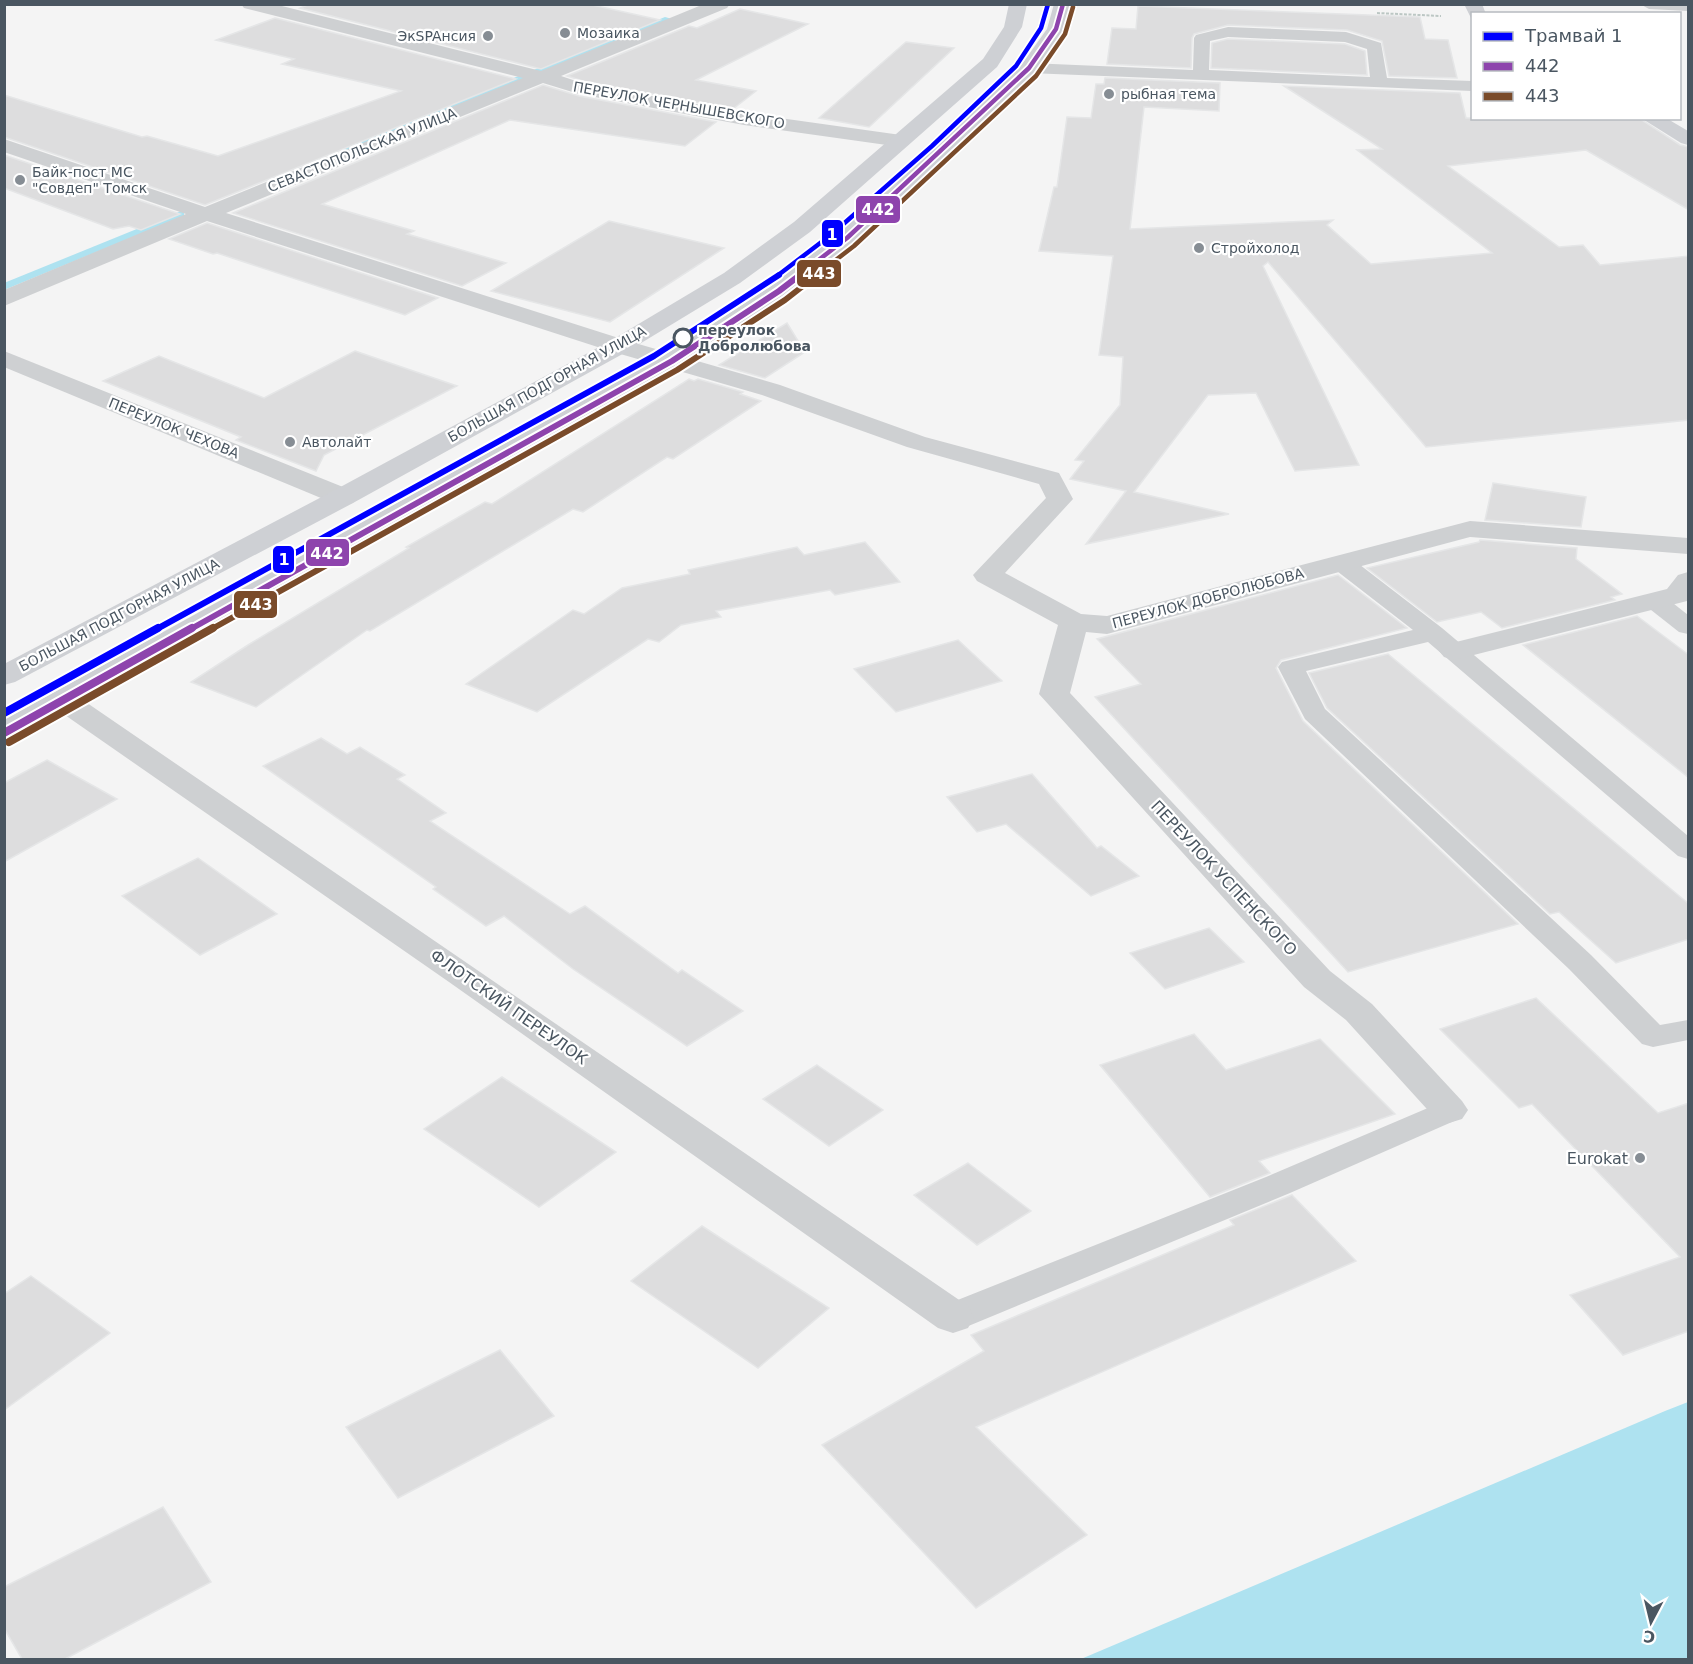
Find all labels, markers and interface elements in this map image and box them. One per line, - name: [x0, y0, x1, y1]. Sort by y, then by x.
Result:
- legend: [1471, 12, 1681, 120]
- place label: Мозаика: [577, 25, 640, 41]
- text: Трамвай 1: [1524, 25, 1623, 46]
- marker: Мозаика: [558, 26, 572, 40]
- place label: ЭкSPAнсия: [397, 28, 476, 44]
- marker: ЭкSPAнсия: [481, 29, 495, 43]
- text: 442: [1525, 55, 1559, 76]
- street label: ПЕРЕУЛОК ЧЕРНЫШЕВСКОГО: [572, 78, 786, 132]
- text: 443: [1525, 85, 1559, 106]
- place label: рыбная тема: [1121, 86, 1216, 102]
- marker: рыбная тема: [1102, 87, 1116, 101]
- street label: СЕВАСТОПОЛЬСКАЯ УЛИЦА: [265, 105, 459, 195]
- place label: Байк-пост MC "Совдеп" Томск: [32, 164, 147, 196]
- marker: Байк-пост MC "Совдеп" Томск: [13, 173, 27, 187]
- line badge: 442: [855, 195, 901, 224]
- text: 442: [861, 200, 895, 219]
- line badge: 1: [821, 219, 844, 248]
- text: 1: [826, 225, 838, 244]
- place label: Стройхолод: [1211, 240, 1300, 256]
- marker: Стройхолод: [1192, 241, 1206, 255]
- line badge: 443: [796, 259, 842, 288]
- text: 443: [802, 264, 836, 283]
- street label: БОЛЬШАЯ ПОДГОРНАЯ УЛИЦА: [445, 322, 649, 445]
- place label: переулок Добролюбова: [698, 322, 811, 354]
- marker: переулок Добролюбова: [673, 328, 693, 348]
- street label: ПЕРЕУЛОК ЧЕХОВА: [106, 394, 242, 462]
- place label: Автолайт: [302, 434, 371, 450]
- marker: Автолайт: [283, 435, 297, 449]
- line badge: 442: [305, 538, 350, 567]
- text: 442: [310, 544, 344, 563]
- line badge: 1: [272, 545, 295, 574]
- text: 1: [278, 550, 290, 569]
- street label: БОЛЬШАЯ ПОДГОРНАЯ УЛИЦА: [16, 555, 222, 675]
- street label: ПЕРЕУЛОК ДОБРОЛЮБОВА: [1110, 565, 1306, 631]
- line badge: 443: [233, 590, 278, 619]
- text: 443: [239, 595, 273, 614]
- street label: ПЕРЕУЛОК УСПЕНСКОГО: [1147, 796, 1301, 960]
- street label: ФЛОТСКИЙ ПЕРЕУЛОК: [427, 945, 592, 1069]
- place label: Eurokat: [1567, 1149, 1628, 1168]
- marker: Eurokat: [1633, 1151, 1647, 1165]
- north arrow: [1621, 1592, 1681, 1652]
- text: С: [1642, 1626, 1656, 1647]

